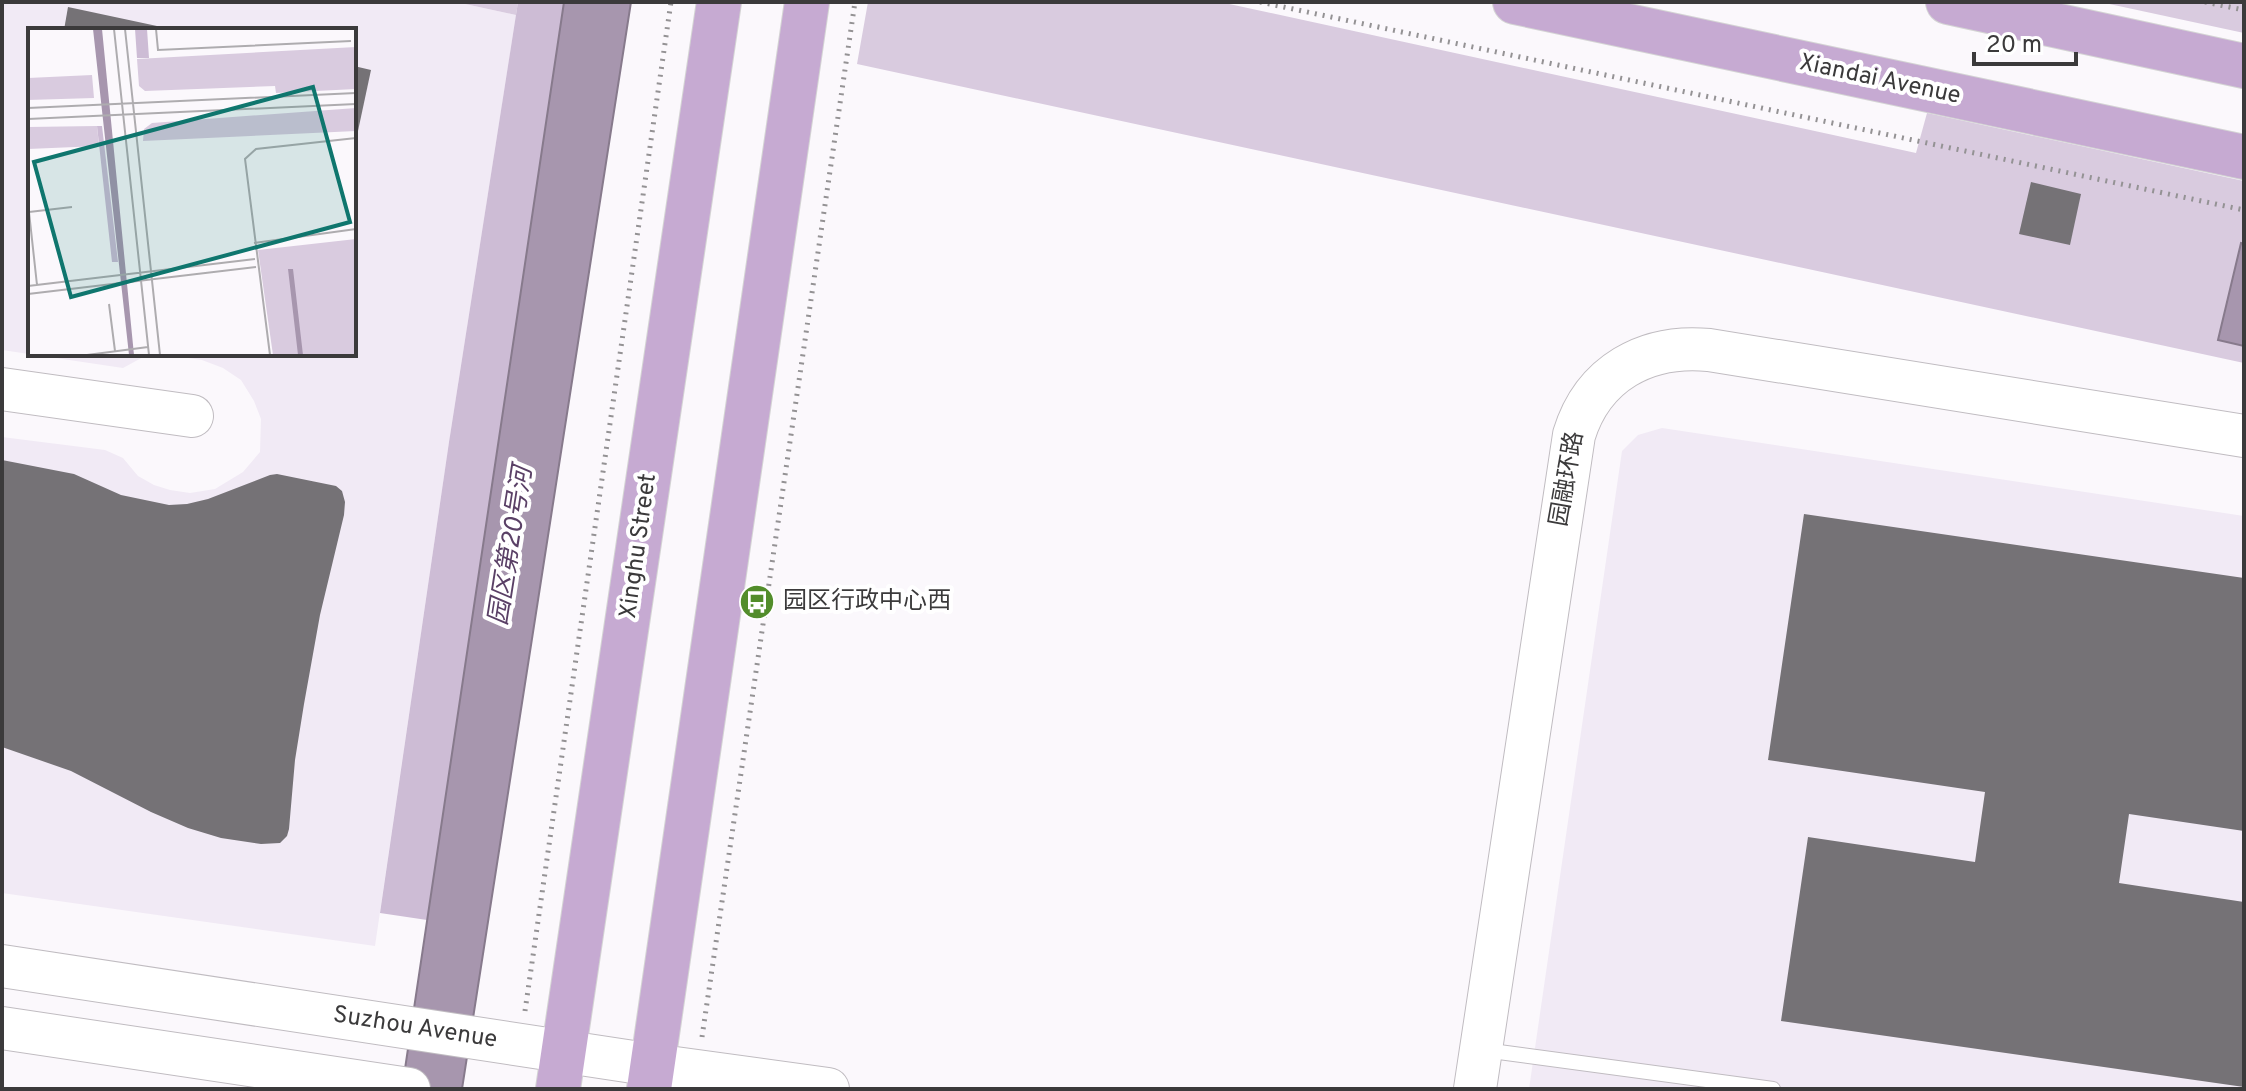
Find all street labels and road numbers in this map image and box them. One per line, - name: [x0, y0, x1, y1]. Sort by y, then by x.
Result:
- street label: Xiandai Avenue: [1797, 48, 1963, 112]
- street label: 园融环路: [1545, 429, 1591, 529]
- street label: Xinghu Street: [614, 471, 664, 621]
- street label: Suzhou Avenue: [331, 1000, 499, 1056]

